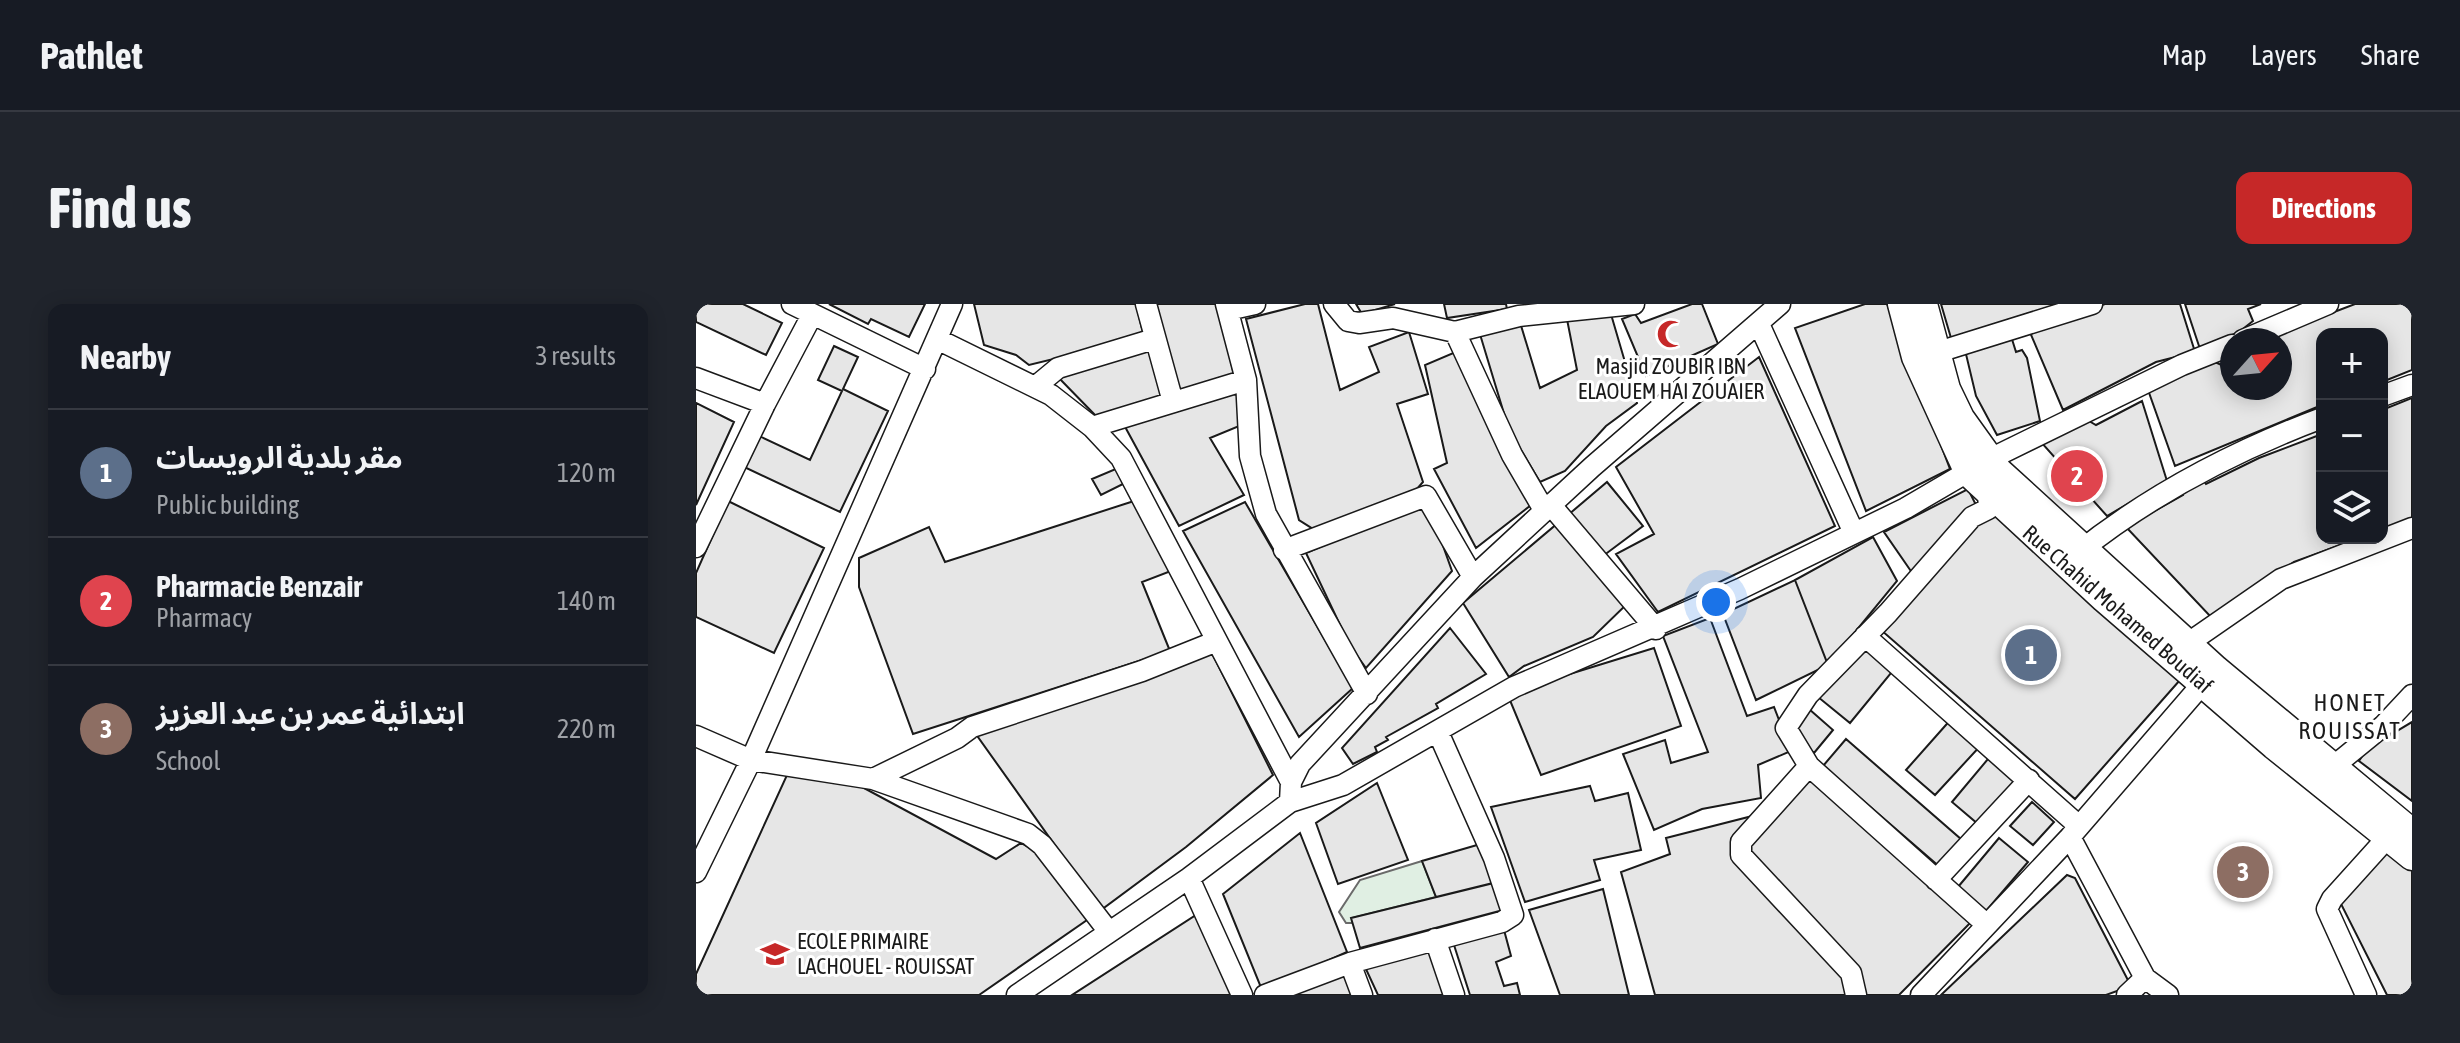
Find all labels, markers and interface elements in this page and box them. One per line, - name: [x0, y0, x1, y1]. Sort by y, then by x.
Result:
- text: Pathlet: [40, 34, 143, 77]
- text: Map: [2162, 39, 2207, 71]
- text: Layers: [2251, 39, 2317, 71]
- text: Share: [2361, 39, 2420, 71]
- button: Directions: [2236, 172, 2412, 244]
- text: Find us: [48, 176, 192, 240]
- mosque icon: Masjid ZOUBIR IBN ELAOUEM HAI ZOUAIER: [1656, 319, 1686, 349]
- north arrow: [2220, 328, 2292, 400]
- map controls: [2316, 328, 2388, 544]
- button: +: [2316, 328, 2388, 400]
- text: Nearby: [80, 337, 171, 376]
- text: 3 results: [535, 341, 616, 371]
- place label: Masjid ZOUBIR IBN ELAOUEM HAI ZOUAIER: [1578, 353, 1764, 404]
- button: −: [2316, 400, 2388, 472]
- text: مقر بلدية الرويسات: [156, 440, 403, 474]
- pin: 2: [2051, 446, 2103, 506]
- text: 1: [100, 458, 112, 488]
- text: 120 m: [557, 458, 616, 488]
- button: layers: [2316, 472, 2388, 544]
- text: Public building: [156, 490, 299, 520]
- street label: Rue Chahid Mohamed Boudiaf: [2018, 519, 2218, 699]
- text: Pharmacie Benzair: [156, 569, 362, 603]
- your location: [1696, 582, 1736, 622]
- text: 2: [100, 586, 112, 616]
- text: 140 m: [557, 586, 616, 616]
- text: Pharmacy: [156, 603, 252, 633]
- pin: 1: [2005, 625, 2057, 685]
- district label: HONET ROUISSAT: [2298, 689, 2402, 744]
- text: ابتدائية عمر بن عبد العزيز: [156, 696, 465, 730]
- text: 3: [100, 714, 112, 744]
- text: 220 m: [557, 714, 616, 744]
- text: School: [156, 746, 220, 776]
- pin: 3: [2217, 842, 2269, 902]
- place label: ECOLE PRIMAIRE LACHOUEL - ROUISSAT: [797, 928, 975, 979]
- school or university icon: ECOLE PRIMAIRE LACHOUEL - ROUISSAT: [760, 939, 790, 969]

